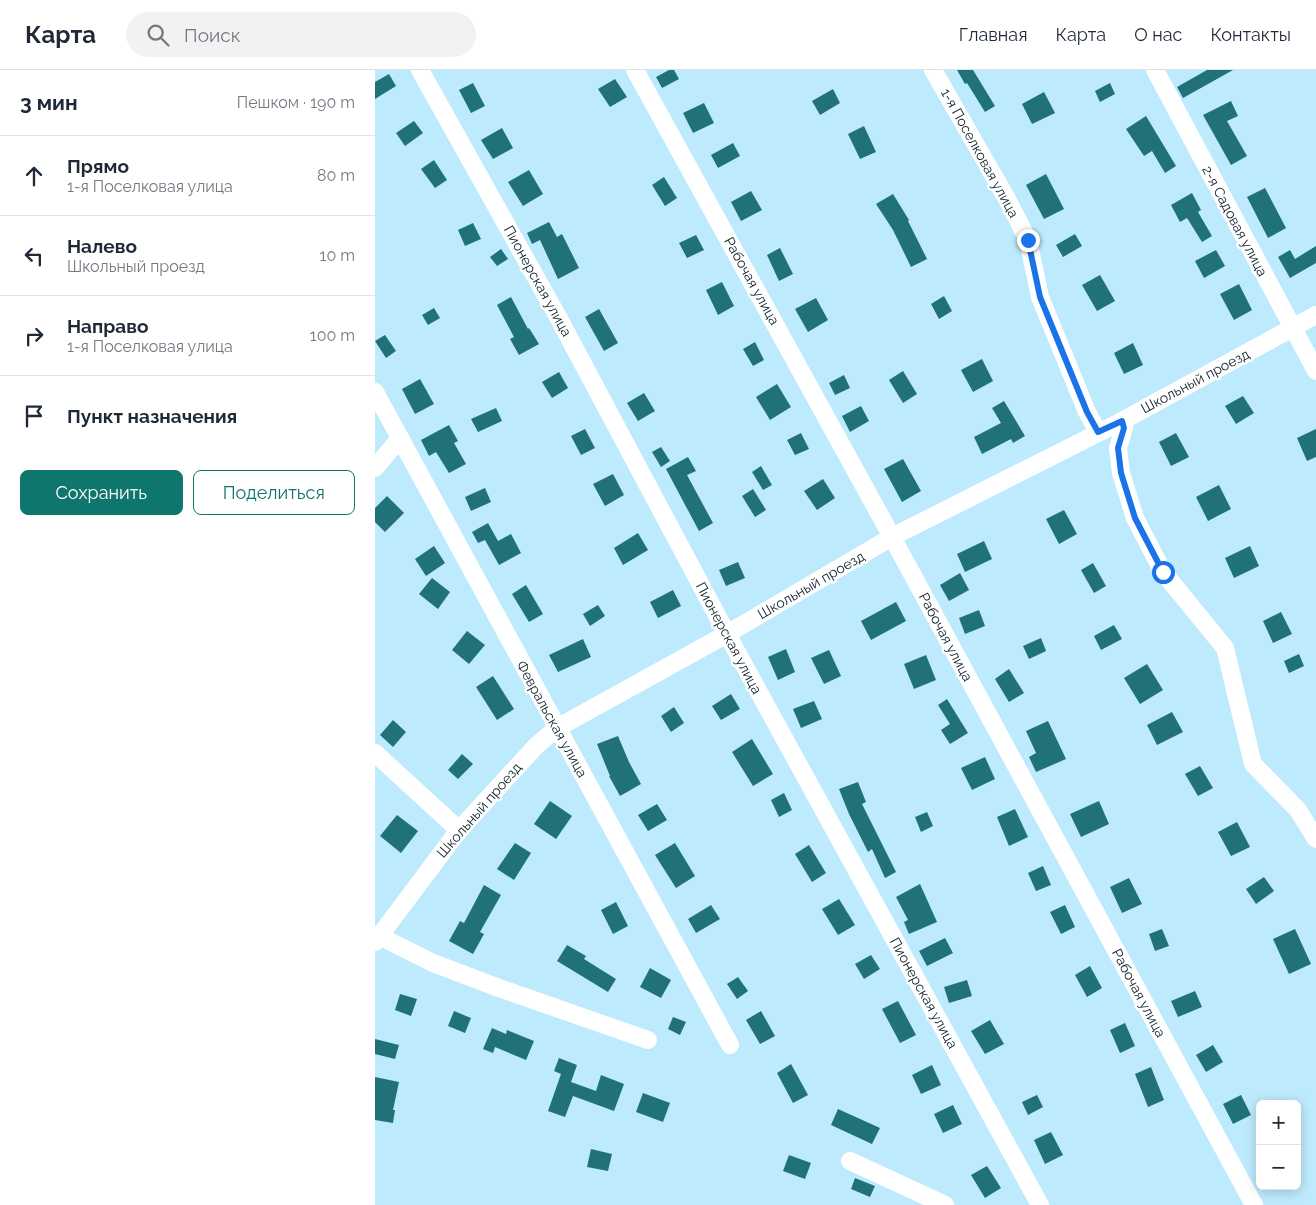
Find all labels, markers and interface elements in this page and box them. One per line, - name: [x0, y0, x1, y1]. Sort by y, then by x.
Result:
- search box: [126, 12, 476, 57]
- text: Карта: [25, 20, 96, 49]
- icon: search: [144, 21, 172, 49]
- text: Поиск: [184, 24, 241, 46]
- text: Главная: [959, 24, 1027, 45]
- text: Карта: [1055, 24, 1106, 45]
- text: О нас: [1134, 24, 1182, 45]
- text: Контакты: [1210, 24, 1291, 45]
- street label: 1-я Поселковая улица: [938, 86, 1022, 220]
- text: 3 мин: [20, 90, 78, 115]
- text: Пешком · 190 m: [237, 93, 355, 112]
- text: Прямо: [67, 155, 129, 177]
- icon: ahead: [20, 162, 48, 190]
- street label: 2-я Садовая улица: [1199, 163, 1271, 279]
- text: 80 m: [317, 166, 355, 185]
- text: 1-я Поселковая улица: [67, 177, 233, 196]
- street label: Пионерская улица: [501, 223, 575, 339]
- route end: [1017, 229, 1040, 252]
- street label: Рабочая улица: [721, 234, 783, 328]
- text: Налево: [67, 235, 137, 257]
- icon: left: [20, 242, 48, 270]
- text: 10 m: [320, 246, 355, 265]
- text: Школьный проезд: [67, 257, 205, 276]
- text: Направо: [67, 315, 148, 337]
- icon: right: [20, 322, 48, 350]
- text: 100 m: [310, 326, 355, 345]
- text: 1-я Поселковая улица: [67, 337, 233, 356]
- street label: Школьный проезд: [1138, 346, 1252, 416]
- icon: arrive: [20, 402, 48, 430]
- text: Пункт назначения: [67, 405, 237, 427]
- button: Сохранить: [20, 470, 183, 515]
- button: Поделиться: [193, 470, 355, 515]
- street label: Школьный проезд: [755, 548, 867, 622]
- route start: [1152, 561, 1175, 584]
- street label: Пионерская улица: [693, 579, 765, 697]
- street label: Рабочая улица: [916, 590, 976, 684]
- street label: Февральская улица: [513, 658, 591, 780]
- street label: Школьный проезд: [433, 759, 525, 861]
- street label: Пионерская улица: [887, 935, 961, 1051]
- street label: Рабочая улица: [1109, 946, 1169, 1040]
- map controls: [1256, 1100, 1301, 1190]
- button: +: [1256, 1100, 1301, 1145]
- button: −: [1256, 1145, 1301, 1190]

